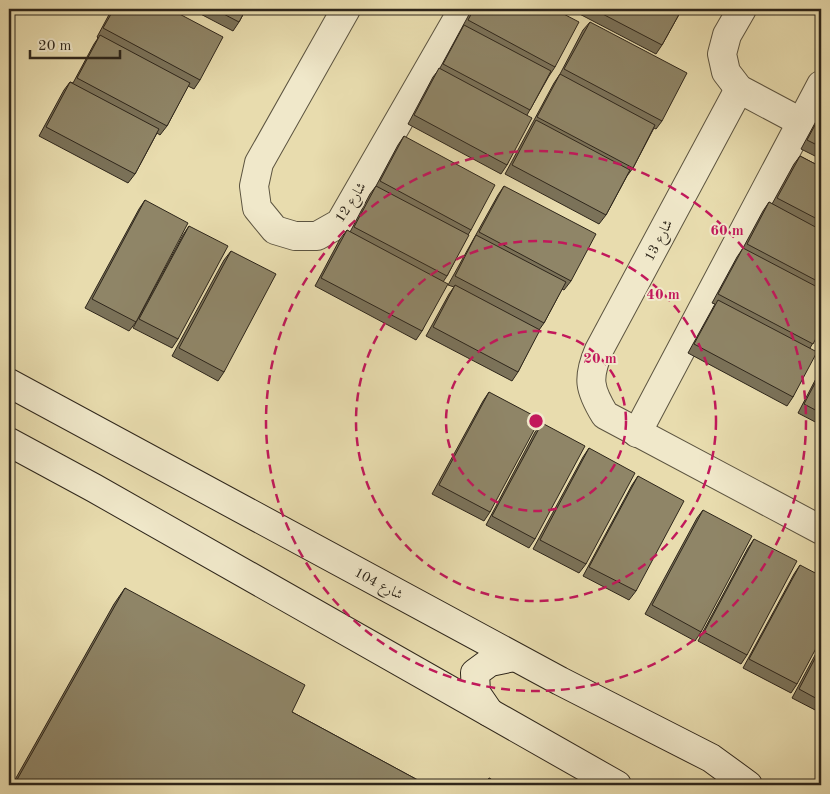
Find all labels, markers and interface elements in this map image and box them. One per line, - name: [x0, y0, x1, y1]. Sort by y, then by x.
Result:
- scale bar: [30, 28, 120, 60]
- text: 20 m: [38, 39, 72, 54]
- street label: شارع 12: [333, 180, 372, 227]
- street label: شارع 13: [642, 218, 679, 265]
- text: 60 m: [710, 224, 744, 239]
- text: 40 m: [646, 288, 680, 303]
- text: 20 m: [583, 352, 617, 367]
- centre of rings: [527, 412, 545, 430]
- street label: شارع 104: [350, 565, 405, 606]

